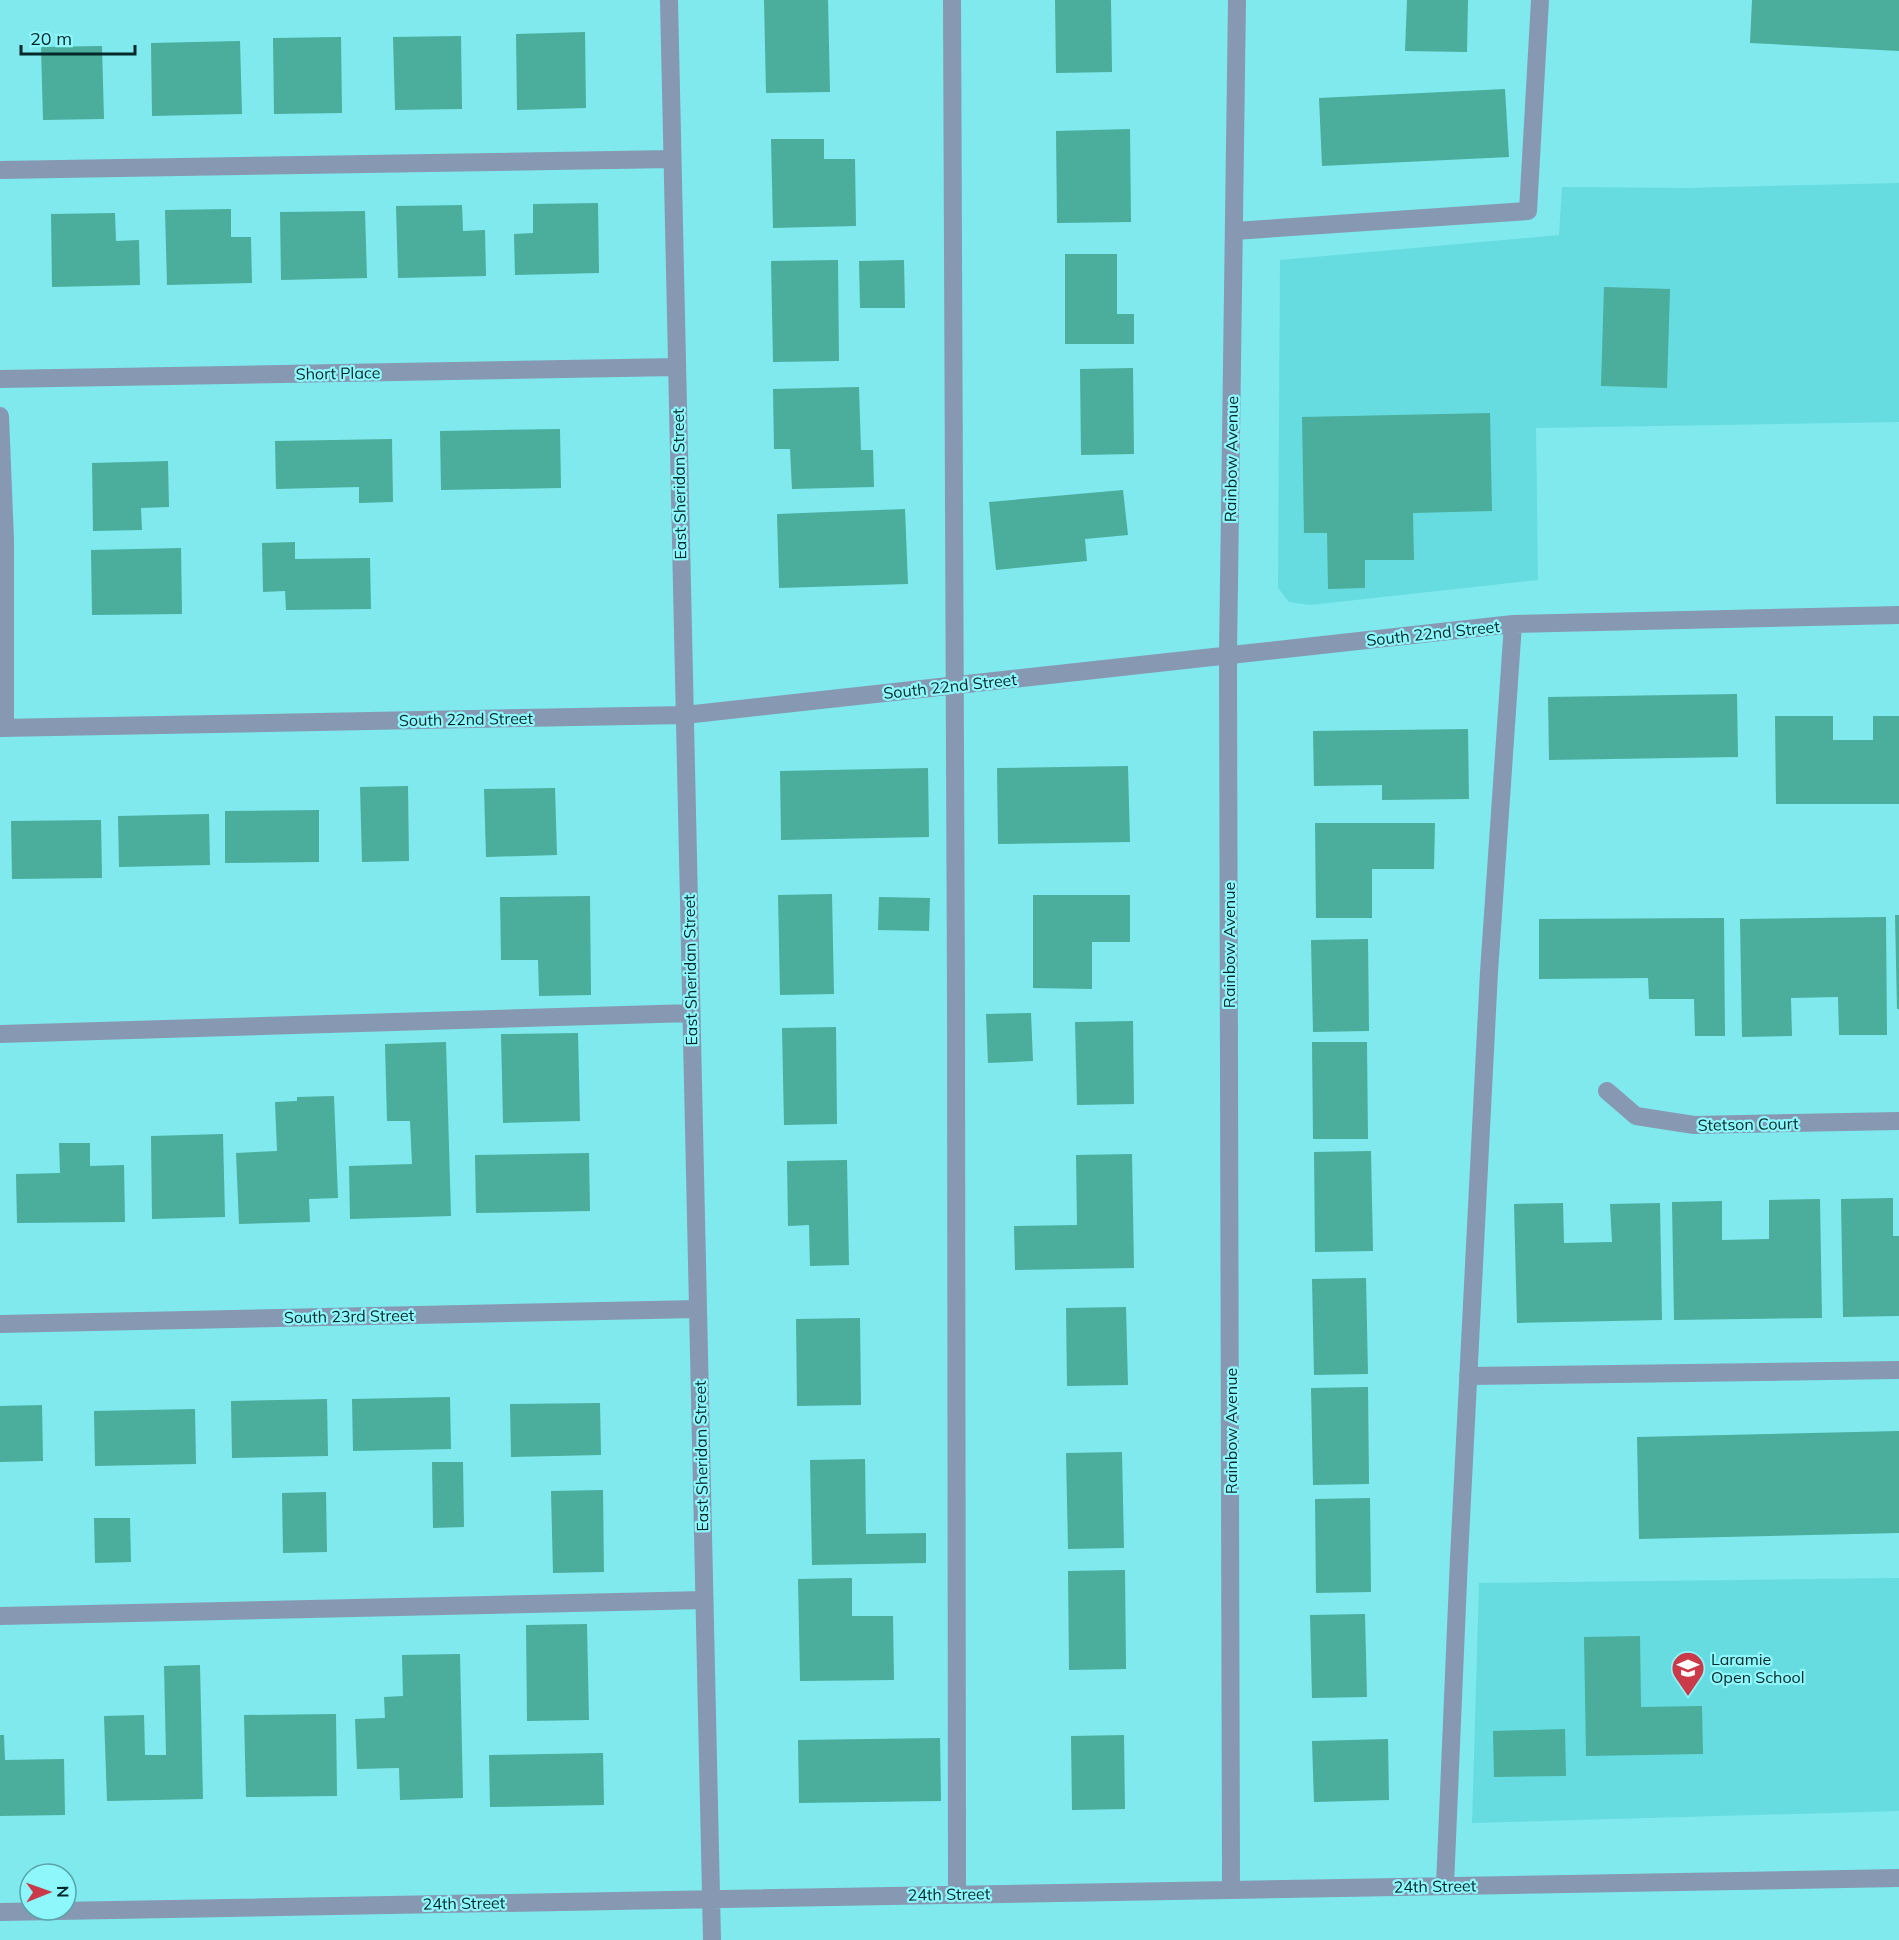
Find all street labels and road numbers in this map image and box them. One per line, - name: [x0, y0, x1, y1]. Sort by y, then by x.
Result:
- street label: Short Place: [295, 362, 381, 384]
- street label: Rainbow Avenue: [1220, 396, 1242, 522]
- street label: East Sheridan Street: [668, 408, 690, 560]
- street label: South 22nd Street: [1365, 616, 1501, 650]
- street label: South 22nd Street: [882, 669, 1018, 703]
- street label: South 22nd Street: [399, 708, 534, 730]
- street label: Rainbow Avenue: [1219, 882, 1239, 1008]
- street label: East Sheridan Street: [679, 894, 701, 1046]
- street label: Stetson Court: [1697, 1113, 1799, 1135]
- street label: South 23rd Street: [284, 1305, 415, 1327]
- street label: Rainbow Avenue: [1221, 1368, 1241, 1494]
- street label: East Sheridan Street: [690, 1380, 712, 1532]
- street label: 24th Street: [1394, 1875, 1477, 1897]
- street label: 24th Street: [908, 1883, 991, 1905]
- street label: 24th Street: [423, 1892, 506, 1914]

